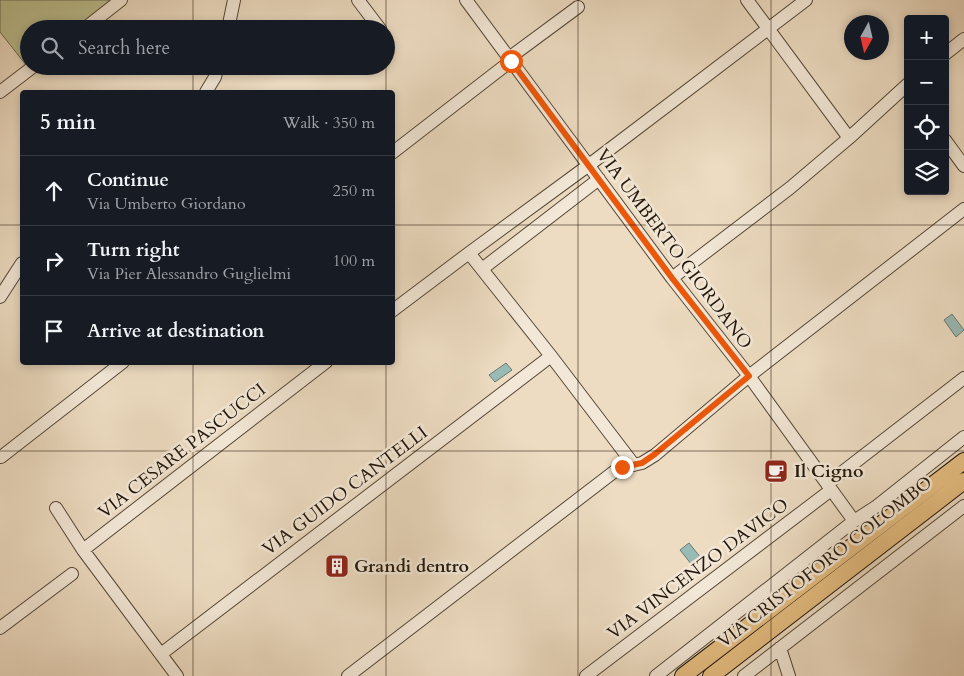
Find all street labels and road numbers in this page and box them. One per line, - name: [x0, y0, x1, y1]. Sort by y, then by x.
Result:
- street label: VIA UMBERTO GIORDANO: [590, 144, 758, 354]
- street label: VIA CESARE PASCUCCI: [93, 378, 271, 524]
- street label: VIA GUIDO CANTELLI: [257, 420, 433, 562]
- street label: VIA CRISTOFORO COLOMBO: [712, 470, 938, 654]
- street label: VIA VINCENZO DAVICO: [602, 492, 794, 646]

